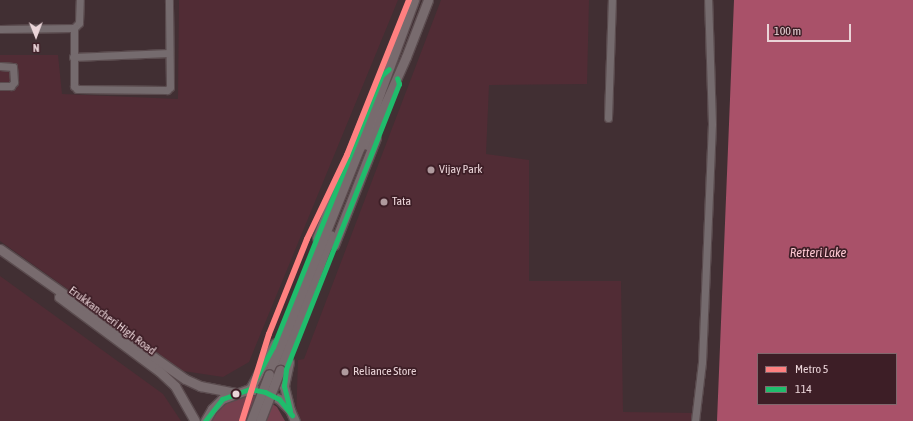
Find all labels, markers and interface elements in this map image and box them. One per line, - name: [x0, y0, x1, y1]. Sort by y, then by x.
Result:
- north arrow: [16, 16, 56, 56]
- scale bar: [769, 16, 853, 42]
- text: 100 m: [774, 24, 801, 38]
- text: N: [33, 42, 40, 54]
- place label: Vijay Park: [439, 163, 483, 177]
- marker: Vijay Park: [426, 165, 436, 175]
- place label: Tata: [392, 195, 411, 209]
- marker: Tata: [379, 197, 389, 207]
- water label: Retteri Lake: [790, 245, 846, 261]
- street label: Erukkancheri High Road: [66, 284, 158, 358]
- legend: [757, 353, 897, 405]
- text: Metro 5: [795, 362, 828, 376]
- place label: Reliance Store: [353, 365, 416, 379]
- marker: Reliance Store: [340, 367, 350, 377]
- text: 114: [795, 382, 812, 396]
- unlabelled marker: [231, 389, 241, 399]

